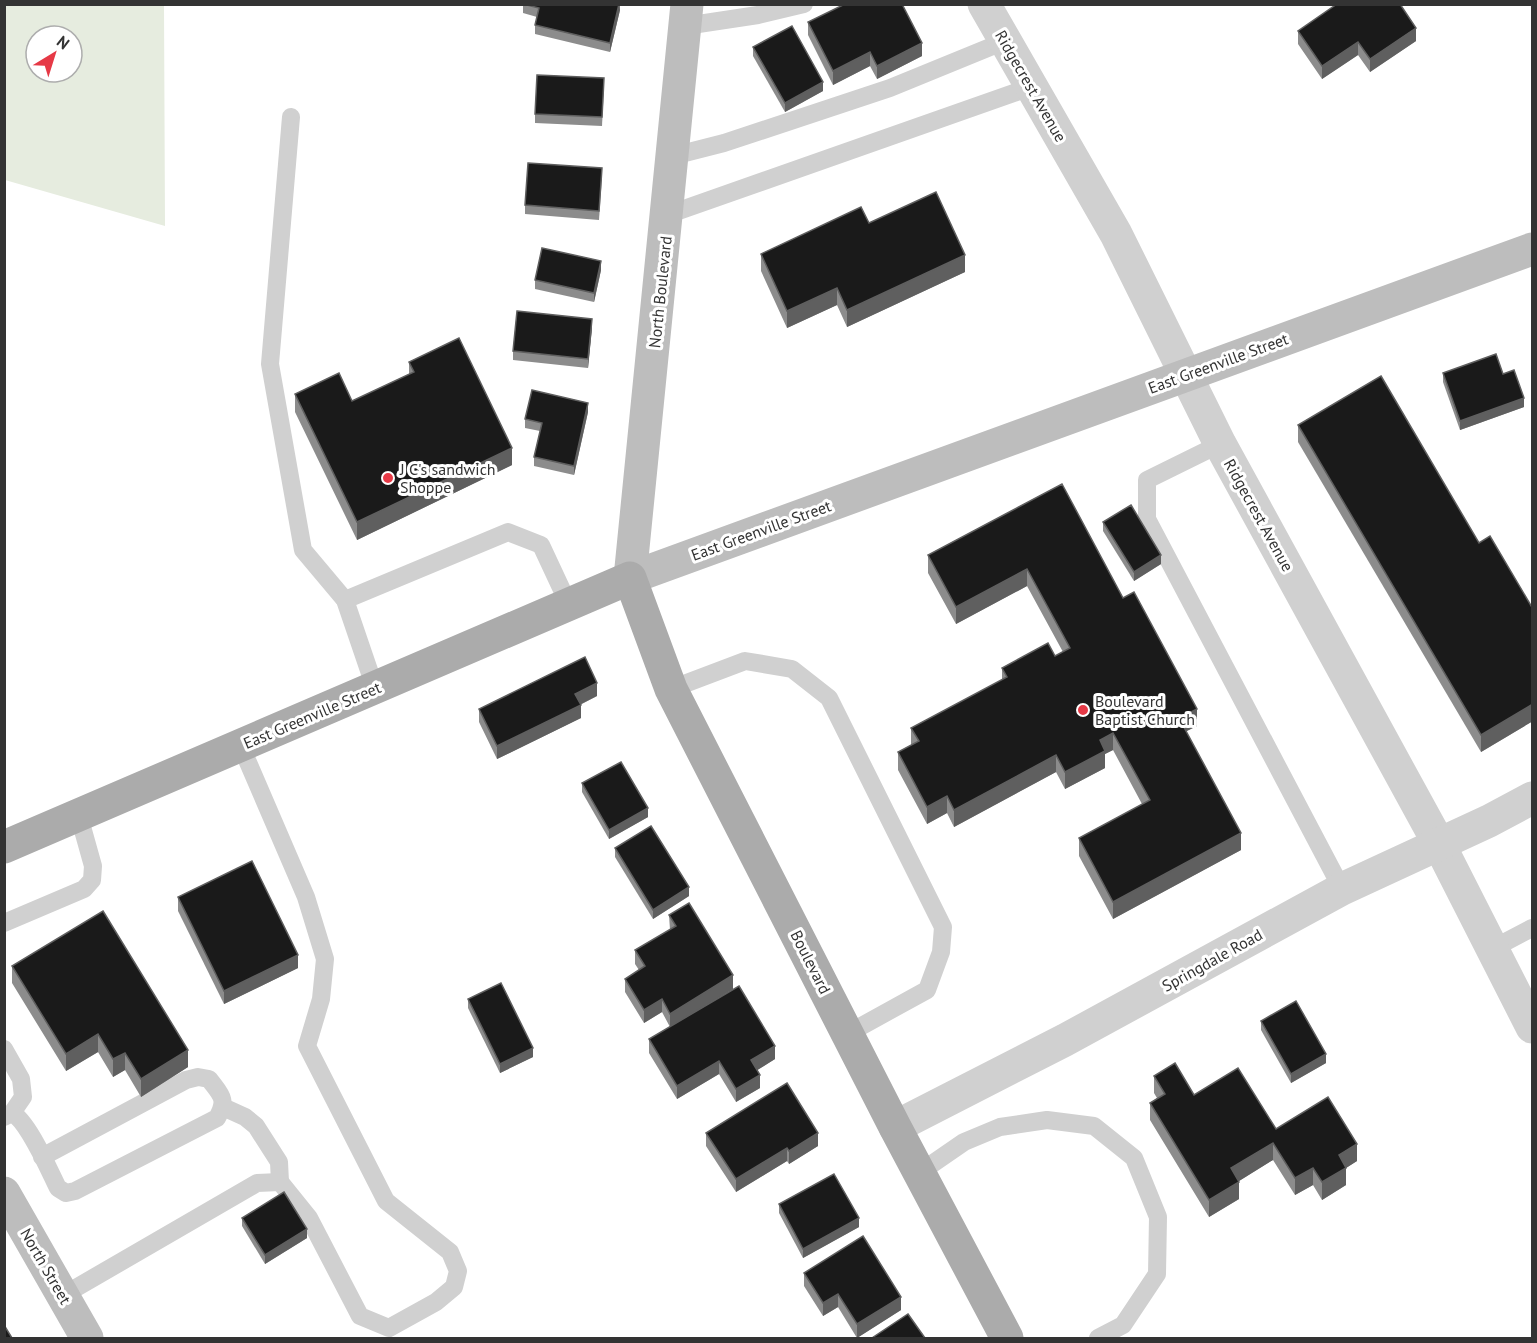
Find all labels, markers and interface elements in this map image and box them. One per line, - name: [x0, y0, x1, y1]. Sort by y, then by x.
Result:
- north arrow: [24, 24, 84, 84]
- street label: Ridgecrest Avenue: [991, 27, 1071, 145]
- text: N: [53, 31, 74, 53]
- street label: North Boulevard: [644, 235, 676, 349]
- street label: East Greenville Street: [1145, 328, 1291, 398]
- street label: Ridgecrest Avenue: [1220, 455, 1298, 575]
- place label: J C's sandwich Shoppe: [399, 459, 496, 497]
- marker: J C's sandwich Shoppe: [381, 471, 395, 485]
- street label: East Greenville Street: [688, 495, 834, 565]
- street label: East Greenville Street: [240, 677, 384, 753]
- place label: Boulevard Baptist Church: [1095, 691, 1195, 729]
- marker: Boulevard Baptist Church: [1076, 703, 1090, 717]
- street label: Springdale Road: [1158, 924, 1266, 996]
- street label: Boulevard: [786, 927, 836, 997]
- street label: North Street: [16, 1224, 76, 1308]

